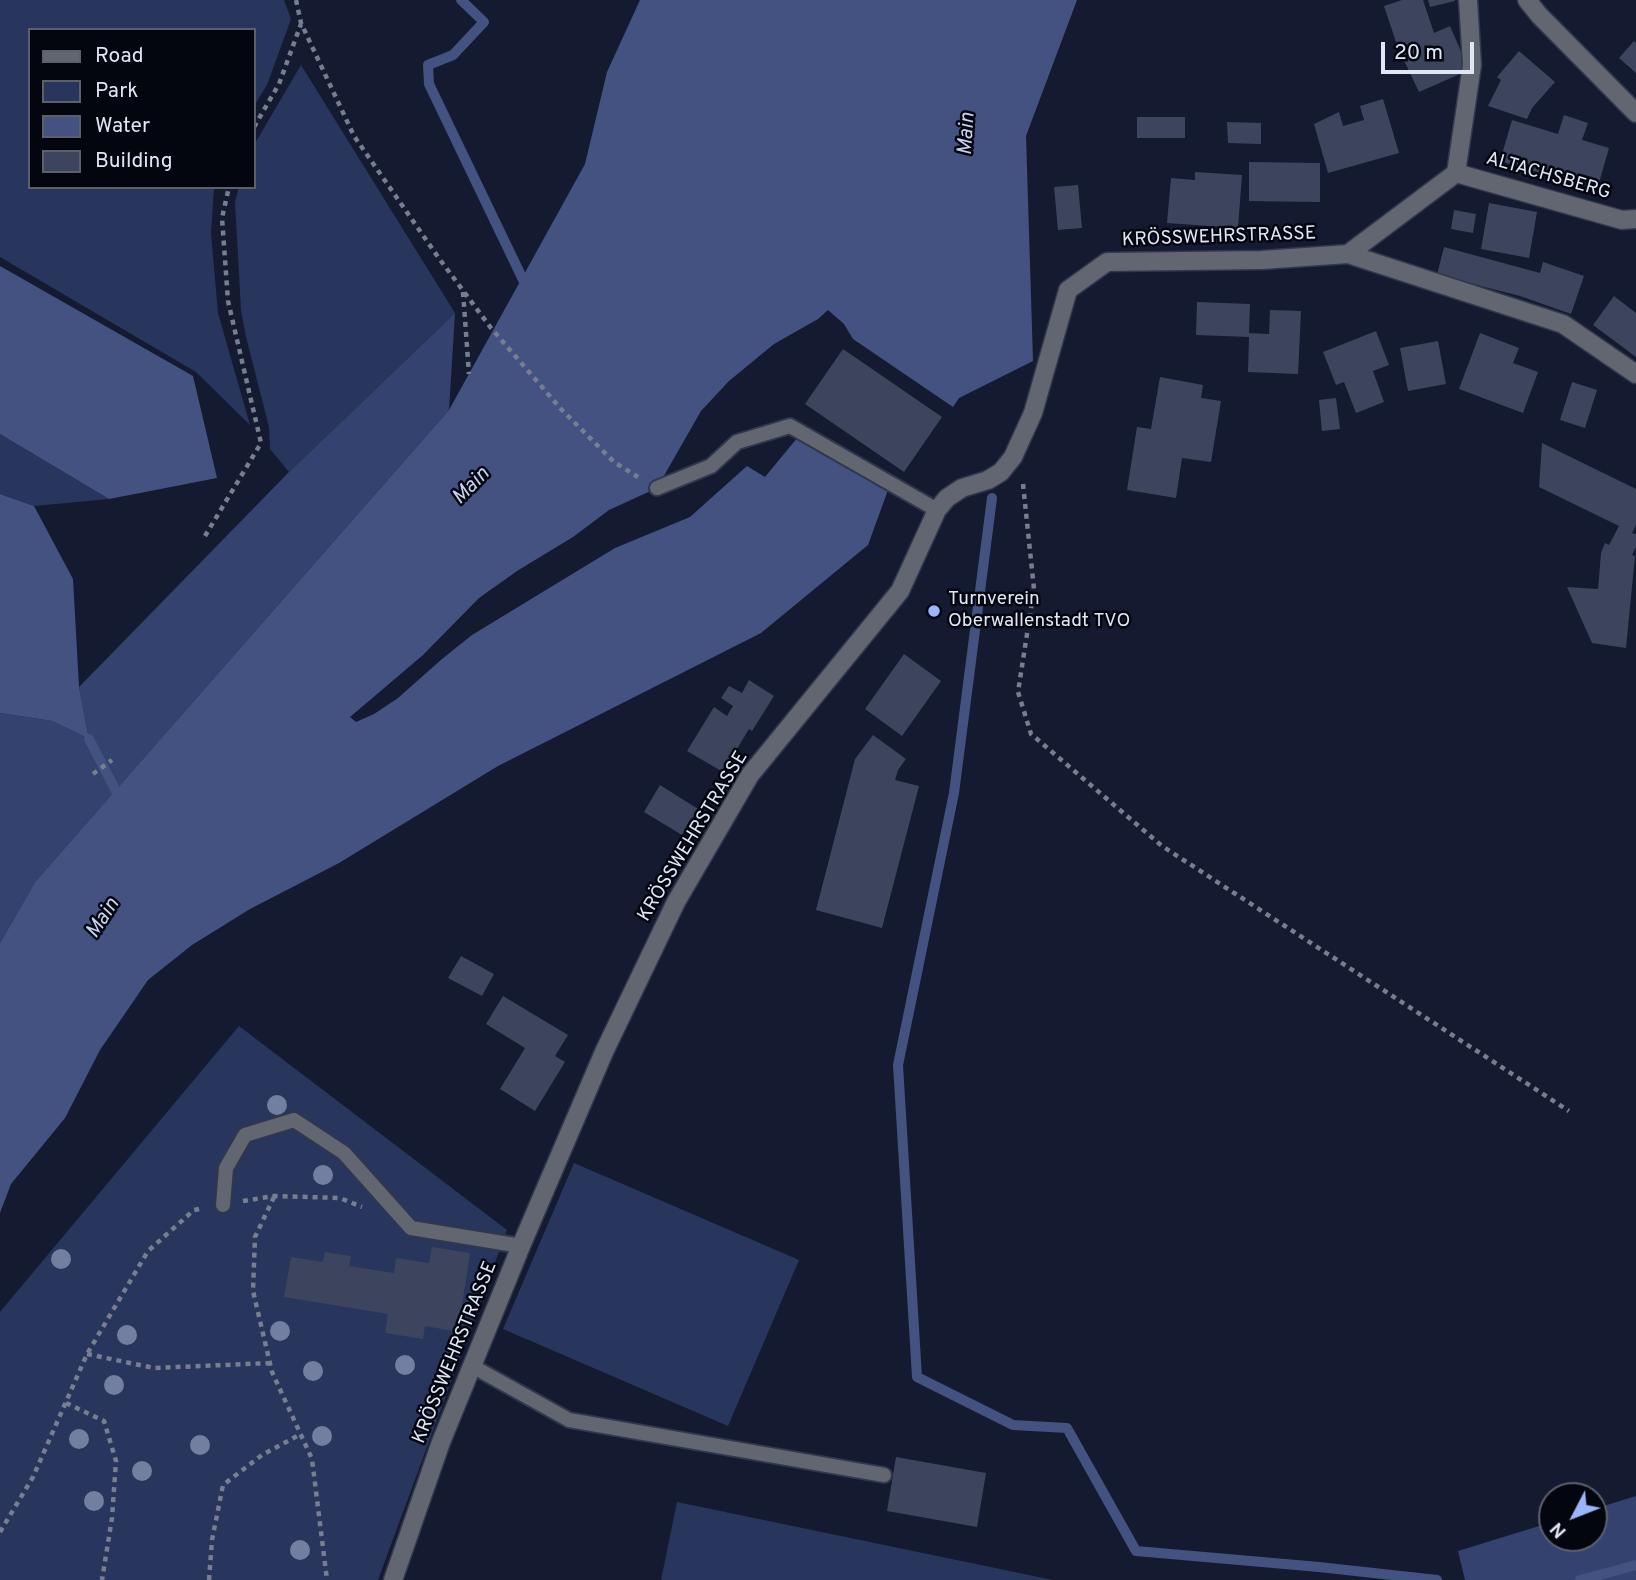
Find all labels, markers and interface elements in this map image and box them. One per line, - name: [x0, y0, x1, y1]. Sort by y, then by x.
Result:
- legend: [28, 28, 256, 189]
- scale bar: [1384, 28, 1477, 72]
- text: 20 m: [1394, 40, 1443, 67]
- text: Road: [95, 43, 144, 70]
- text: Park: [95, 78, 138, 105]
- water label: Main: [954, 112, 982, 156]
- text: Water: [95, 113, 150, 140]
- text: Building: [95, 148, 173, 175]
- street label: ALTACHSBERG: [1483, 148, 1613, 206]
- street label: KRÖSSWEHRSTRASSE: [1121, 223, 1317, 253]
- water label: Main: [448, 463, 496, 511]
- place label: Turnverein Oberwallenstadt TVO: [948, 589, 1130, 633]
- marker: Turnverein Oberwallenstadt TVO: [926, 603, 942, 619]
- street label: KRÖSSWEHRSTRASSE: [634, 748, 754, 926]
- water label: Main: [82, 894, 126, 944]
- street label: KRÖSSWEHRSTRASSE: [409, 1259, 503, 1447]
- north arrow: [1538, 1482, 1608, 1552]
- text: N: [1545, 1517, 1572, 1543]

